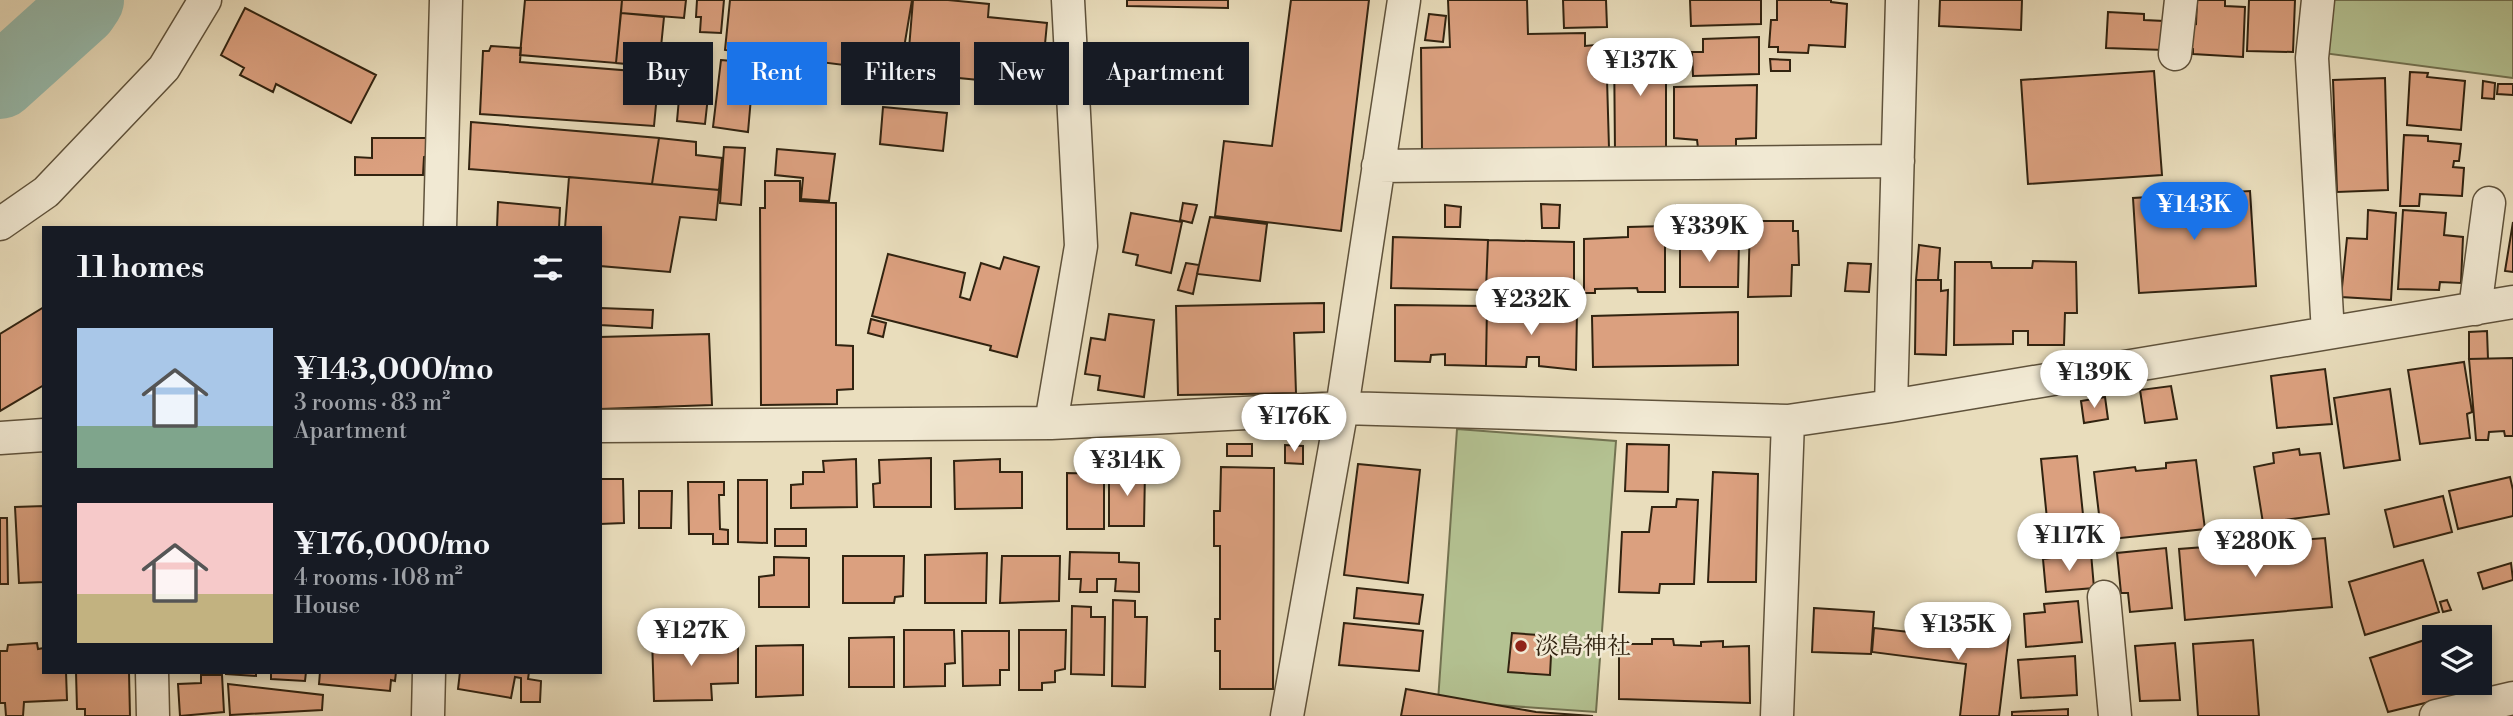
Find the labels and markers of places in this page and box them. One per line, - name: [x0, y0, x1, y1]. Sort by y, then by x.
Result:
- pin: ¥137K: [1591, 38, 1689, 98]
- pin: ¥143K: [2145, 182, 2243, 242]
- pin: ¥339K: [1660, 204, 1758, 264]
- pin: ¥232K: [1482, 278, 1580, 337]
- pin: ¥139K: [2045, 350, 2143, 410]
- pin: ¥176K: [1245, 394, 1343, 454]
- pin: ¥314K: [1078, 438, 1176, 498]
- pin: ¥117K: [2020, 514, 2118, 573]
- pin: ¥280K: [2206, 520, 2304, 579]
- pin: ¥135K: [1909, 602, 2007, 662]
- pin: ¥127K: [642, 608, 740, 668]
- place label: 淡島神社: [1535, 632, 1631, 662]
- marker: 淡島神社: [1513, 638, 1529, 654]

